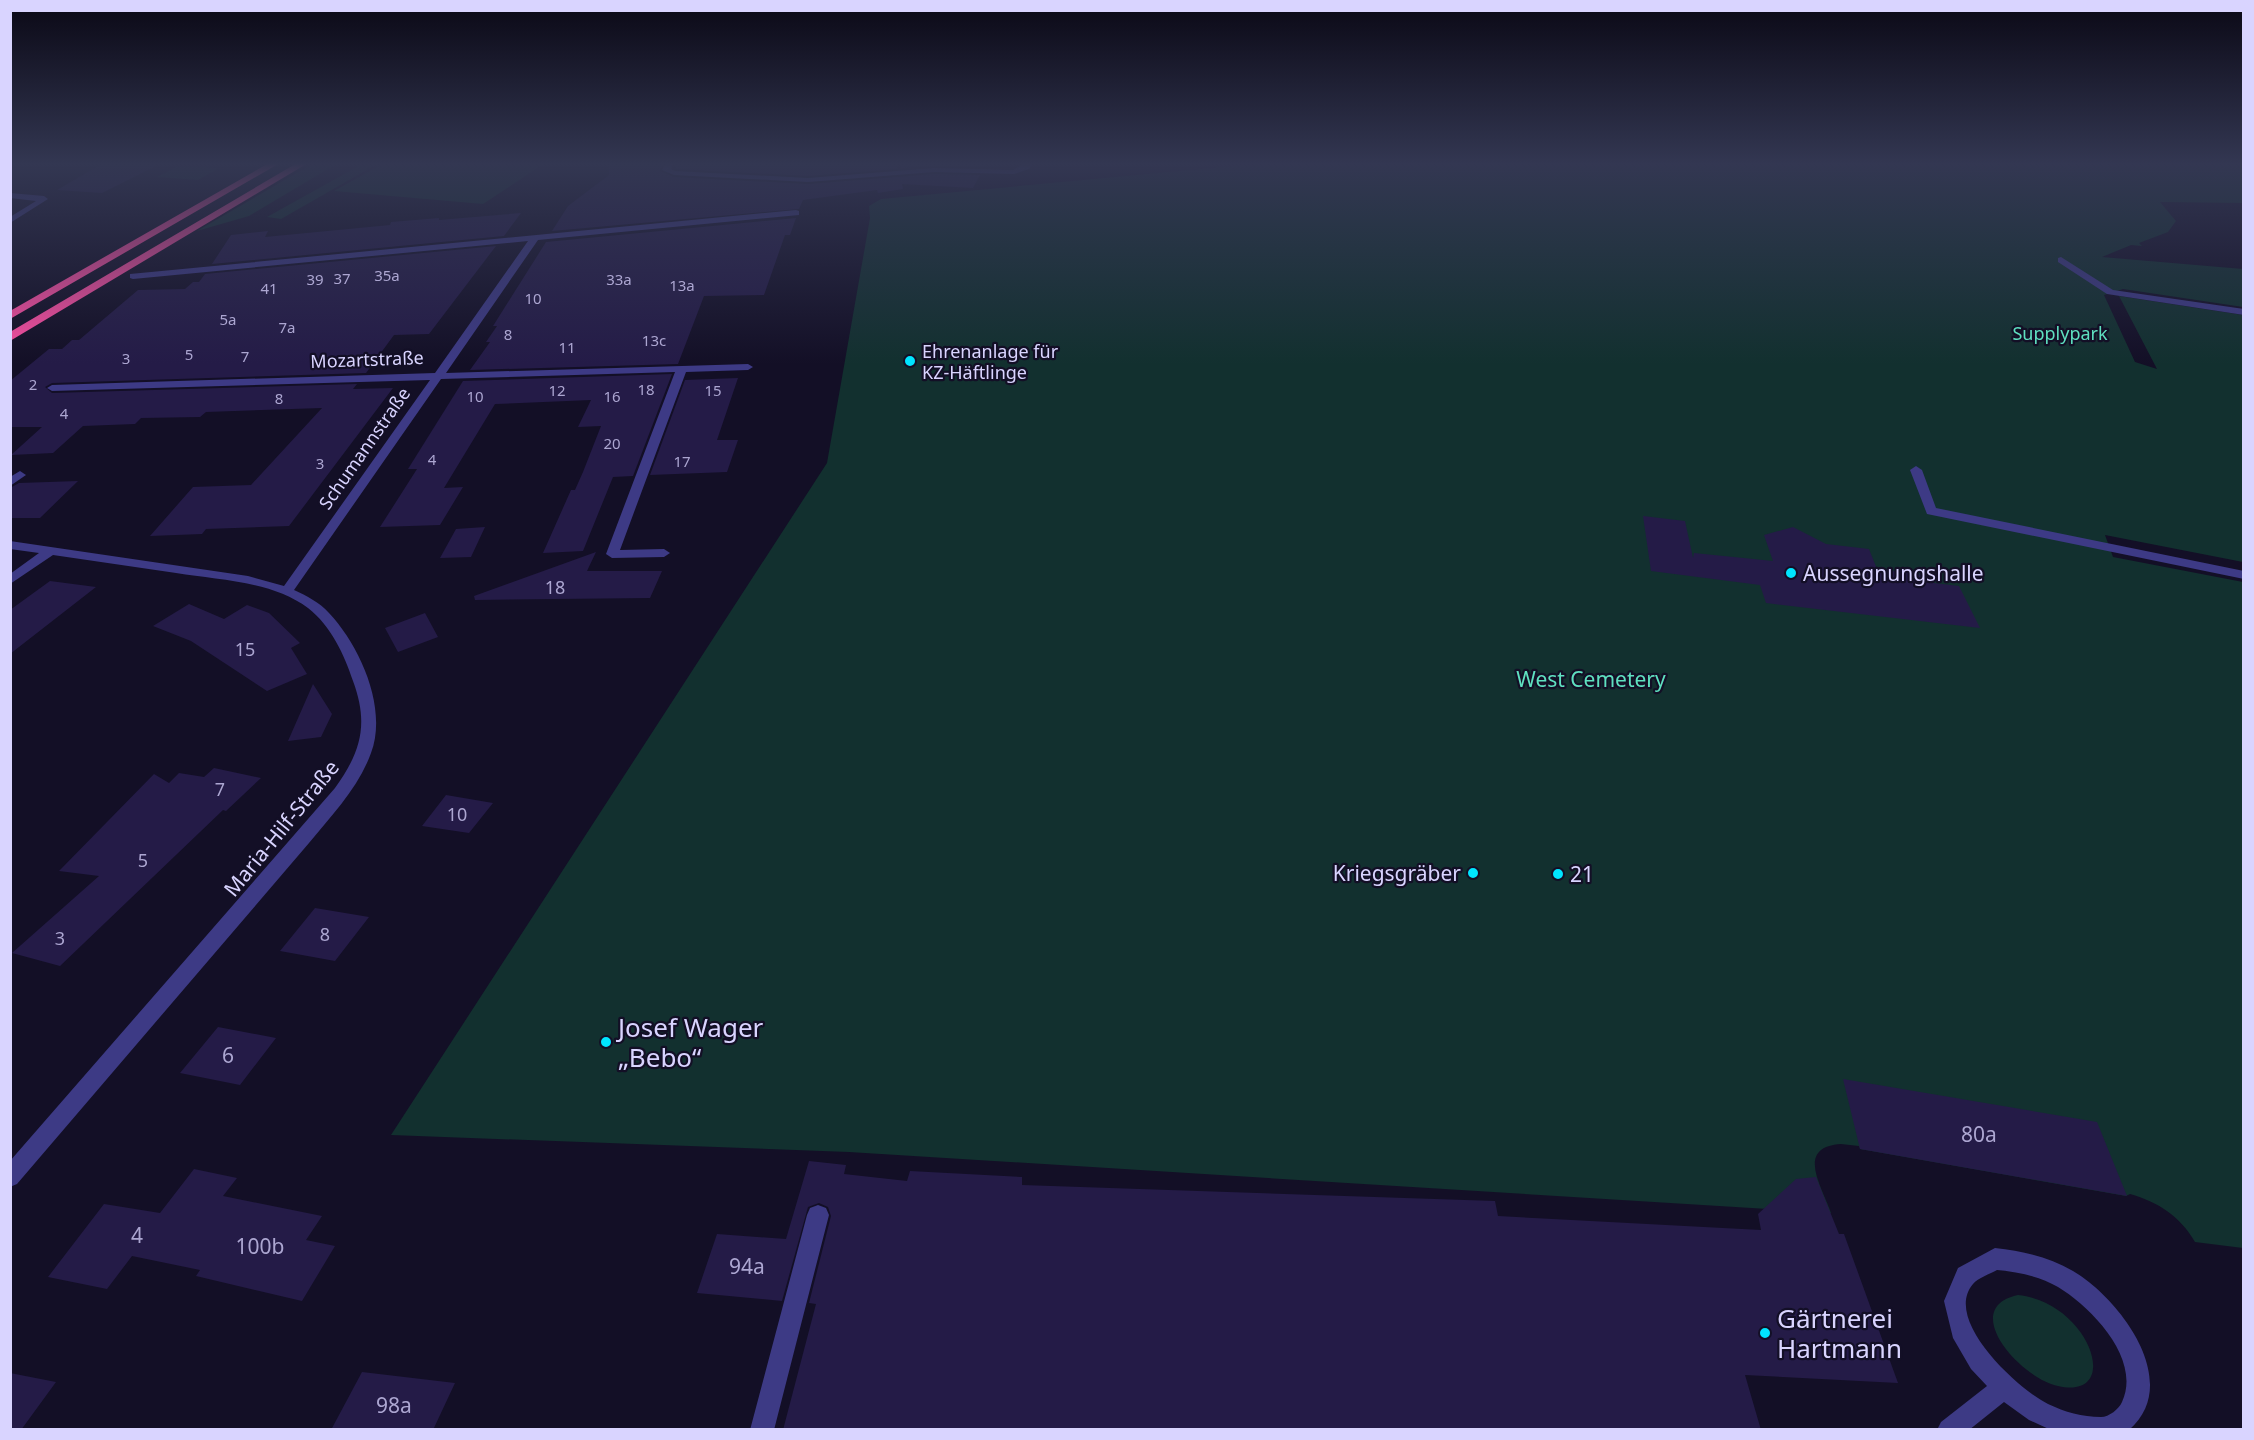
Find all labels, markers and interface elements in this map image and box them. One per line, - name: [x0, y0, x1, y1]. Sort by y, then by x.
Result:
- house number: 35a: [374, 265, 400, 285]
- house number: 37: [333, 268, 351, 288]
- house number: 39: [306, 269, 324, 289]
- house number: 33a: [606, 269, 632, 289]
- house number: 13a: [669, 275, 695, 295]
- house number: 41: [260, 278, 278, 298]
- house number: 10: [524, 288, 542, 308]
- house number: 5a: [220, 309, 237, 329]
- house number: 7a: [279, 317, 296, 337]
- park label: Supplypark: [2012, 321, 2108, 345]
- house number: 8: [504, 324, 512, 344]
- house number: 13c: [642, 330, 666, 350]
- house number: 11: [558, 337, 576, 357]
- place label: Ehrenanlage für KZ-Häftlinge: [922, 339, 1059, 384]
- house number: 5: [185, 344, 193, 364]
- street label: Mozartstraße: [310, 345, 424, 373]
- house number: 7: [241, 346, 249, 366]
- house number: 3: [122, 348, 130, 368]
- marker: Ehrenanlage für KZ-Häftlinge: [903, 354, 917, 368]
- house number: 2: [29, 374, 37, 394]
- house number: 18: [637, 379, 655, 399]
- house number: 12: [548, 380, 566, 400]
- house number: 15: [704, 380, 722, 400]
- street label: Schumannstraße: [313, 382, 415, 514]
- house number: 10: [466, 386, 484, 406]
- house number: 16: [603, 386, 621, 406]
- house number: 8: [275, 388, 283, 408]
- house number: 4: [60, 403, 69, 423]
- house number: 20: [603, 433, 621, 453]
- house number: 4: [428, 449, 437, 469]
- house number: 17: [673, 451, 691, 471]
- house number: 3: [316, 453, 324, 473]
- place label: Aussegnungshalle: [1803, 559, 1984, 587]
- marker: Aussegnungshalle: [1784, 566, 1798, 580]
- house number: 18: [545, 575, 565, 599]
- house number: 15: [235, 637, 255, 661]
- park label: West Cemetery: [1516, 665, 1666, 693]
- street label: Maria-Hilf-Straße: [217, 754, 345, 902]
- house number: 7: [215, 777, 225, 801]
- house number: 10: [447, 802, 467, 826]
- house number: 5: [138, 848, 148, 872]
- place label: Kriegsgräber: [1333, 859, 1461, 887]
- place label: 21: [1570, 860, 1594, 888]
- marker: Kriegsgräber: [1466, 866, 1480, 880]
- marker: 21: [1551, 867, 1565, 881]
- house number: 8: [320, 922, 330, 946]
- house number: 3: [55, 926, 65, 950]
- place label: Josef Wager „Bebo“: [615, 1009, 764, 1075]
- marker: Josef Wager „Bebo“: [599, 1035, 613, 1049]
- house number: 6: [222, 1041, 234, 1069]
- house number: 80a: [1961, 1120, 1997, 1148]
- house number: 4: [131, 1221, 143, 1249]
- house number: 100b: [236, 1232, 284, 1260]
- house number: 94a: [729, 1252, 765, 1280]
- place label: Gärtnerei Hartmann: [1777, 1300, 1902, 1366]
- marker: Gärtnerei Hartmann: [1758, 1326, 1772, 1340]
- house number: 98a: [376, 1391, 412, 1419]

